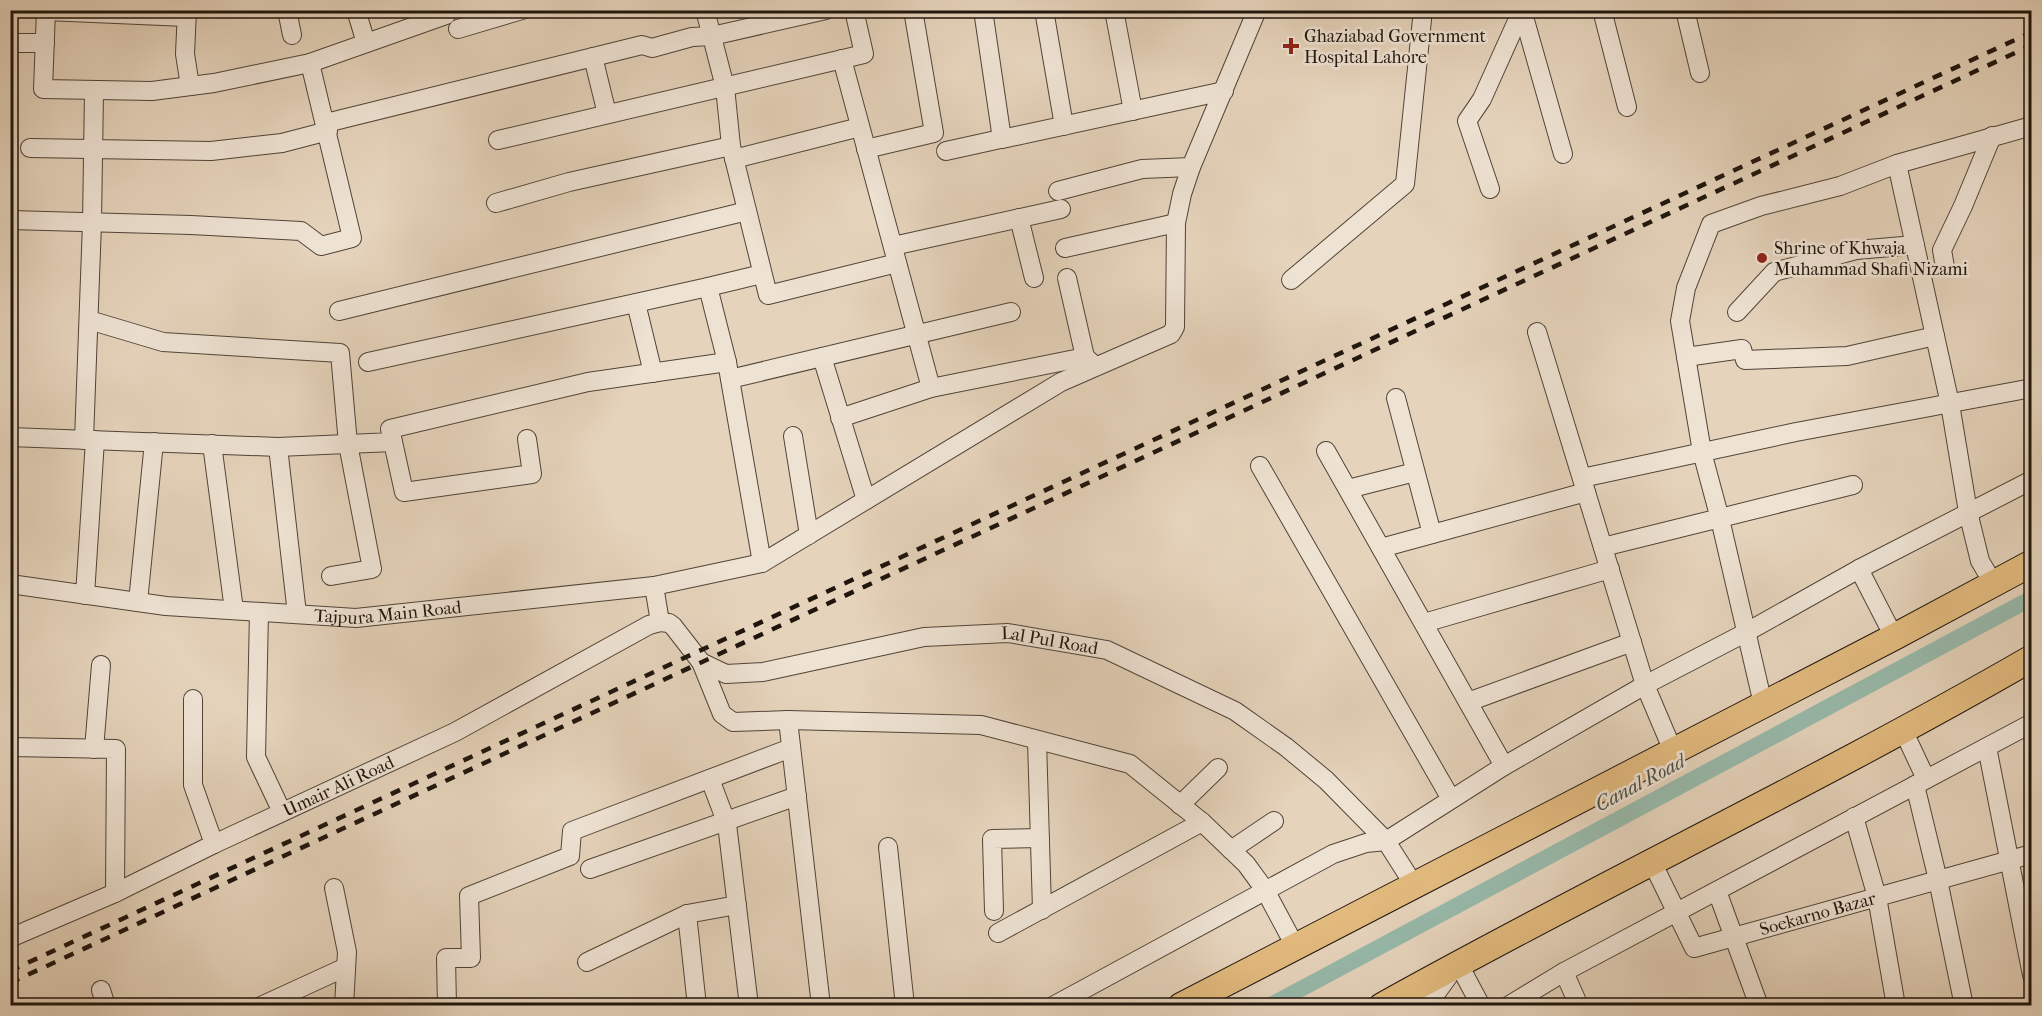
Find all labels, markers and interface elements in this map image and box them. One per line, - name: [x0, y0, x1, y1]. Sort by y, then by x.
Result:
- place label: Ghaziabad Government Hospital Lahore: [1304, 26, 1486, 68]
- marker: Ghaziabad Government Hospital Lahore: [1282, 37, 1300, 55]
- place label: Shrine of Khwaja Muhammad Shafi Nizami: [1774, 238, 1968, 280]
- marker: Shrine of Khwaja Muhammad Shafi Nizami: [1755, 251, 1769, 265]
- street label: Tajpura Main Road: [314, 596, 463, 629]
- street label: Lal Pul Road: [1001, 622, 1100, 659]
- water label: Canal Road: [1591, 748, 1691, 816]
- street label: Umair Ali Road: [280, 751, 398, 821]
- street label: Soekarno Bazar: [1757, 887, 1878, 940]

